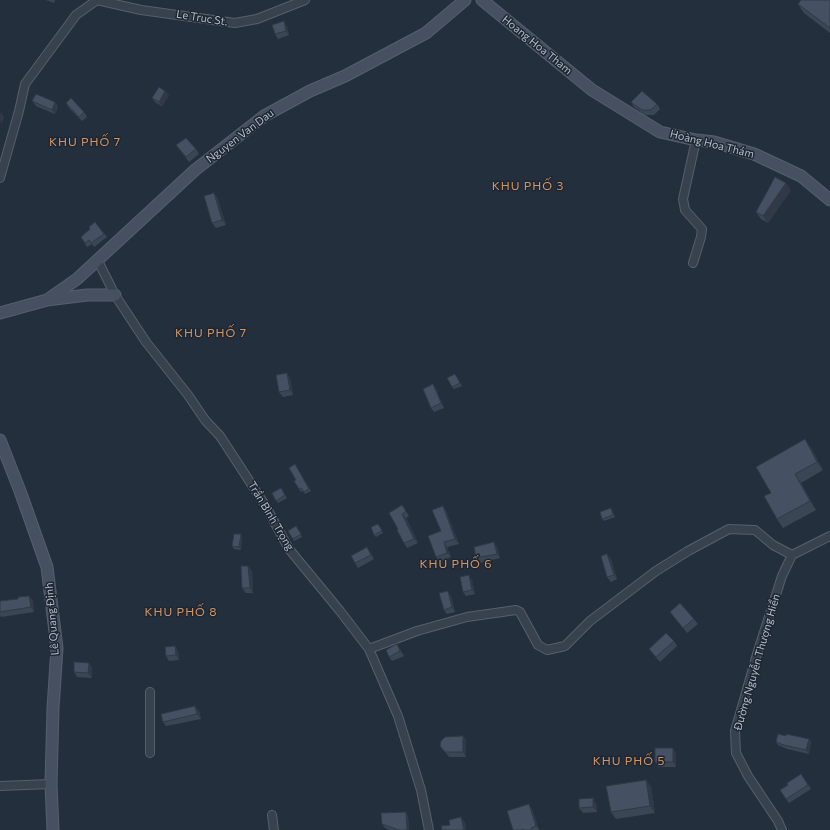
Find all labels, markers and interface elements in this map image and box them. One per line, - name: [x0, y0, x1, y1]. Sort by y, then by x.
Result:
- street label: Le Truc St.: [175, 7, 229, 29]
- street label: Hoang Hoa Tham: [499, 13, 575, 77]
- street label: Nguyen Van Dau: [204, 106, 276, 166]
- street label: Hoàng Hoa Thám: [669, 127, 755, 161]
- district label: KHU PHỐ 7: [49, 135, 121, 149]
- district label: KHU PHỐ 3: [492, 179, 564, 193]
- district label: KHU PHỐ 7: [175, 326, 247, 340]
- street label: Trần Bình Trọng: [245, 479, 297, 553]
- district label: KHU PHỐ 6: [419, 557, 493, 571]
- street label: Lê Quang Định: [42, 582, 62, 656]
- street label: Đường Nguyễn Thượng Hiền: [731, 592, 783, 732]
- district label: KHU PHỐ 8: [144, 605, 218, 619]
- district label: KHU PHỐ 5: [593, 754, 665, 768]

